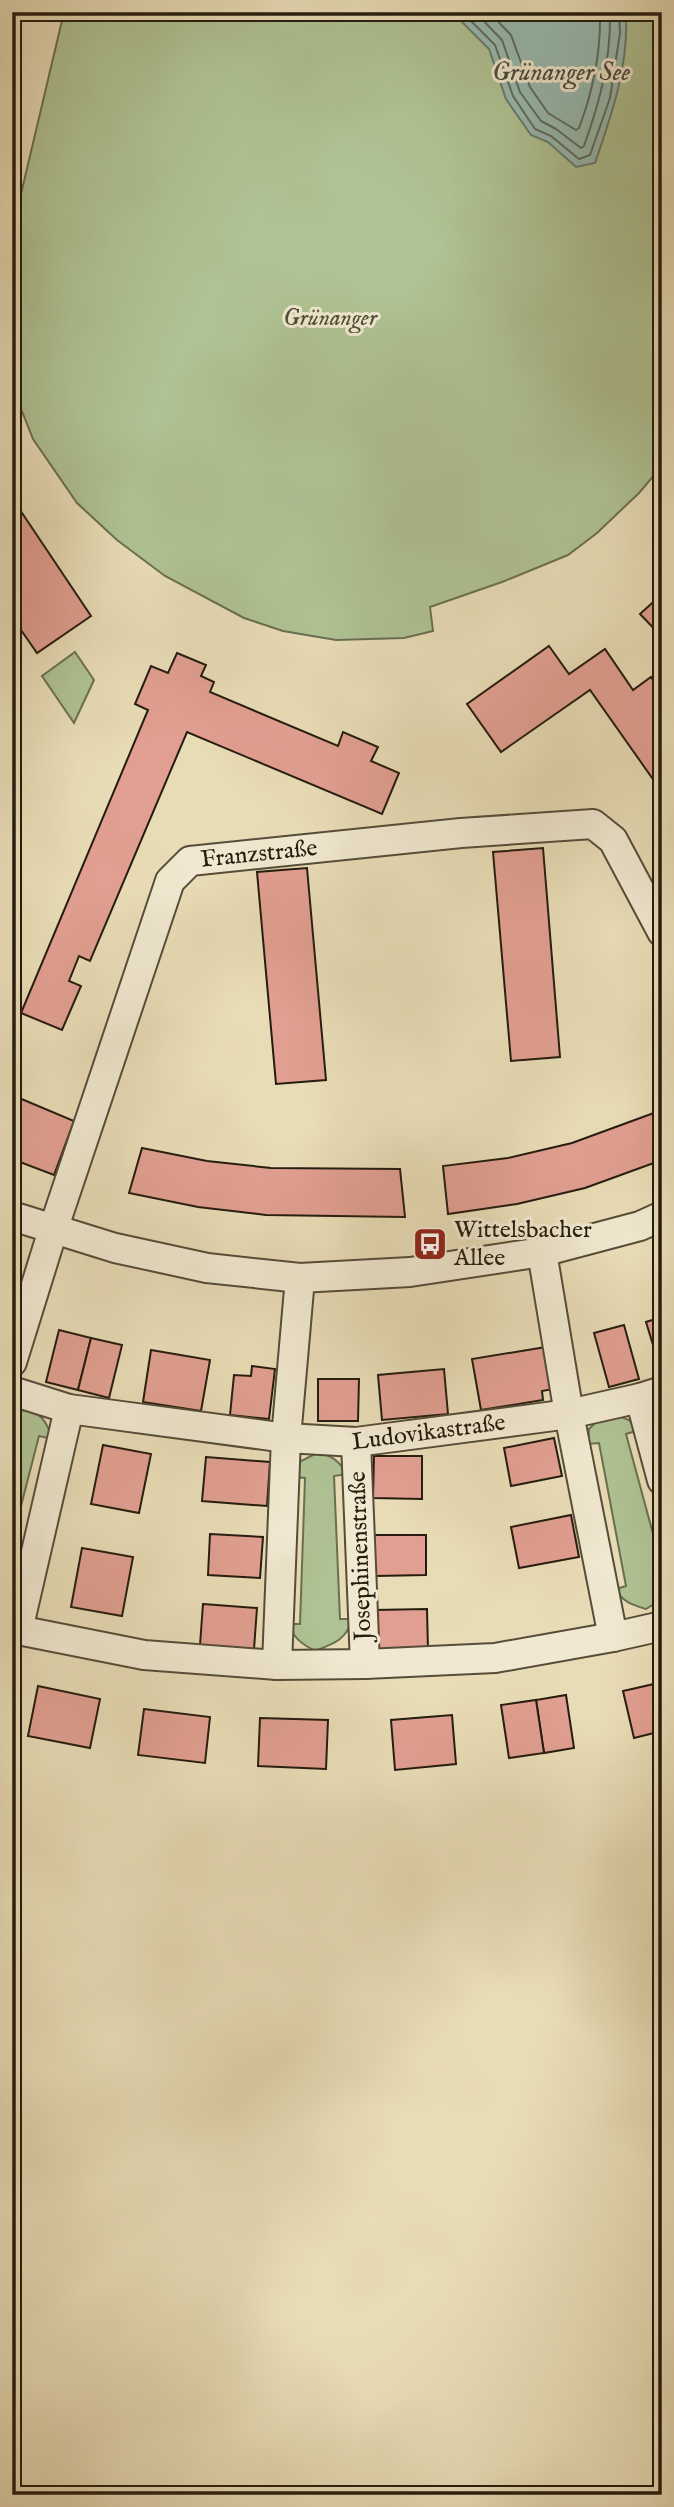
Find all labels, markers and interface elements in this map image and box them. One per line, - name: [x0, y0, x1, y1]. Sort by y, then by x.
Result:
- water label: Grünanger See: [492, 56, 630, 90]
- park label: Grünanger: [283, 303, 379, 334]
- street label: Franzstraße: [199, 832, 319, 875]
- place label: Wittelsbacher Allee: [453, 1215, 592, 1274]
- bus stop icon: Wittelsbacher Allee: [411, 1225, 449, 1263]
- street label: Ludovikastraße: [350, 1407, 507, 1458]
- street label: Josephinenstraße: [343, 1471, 380, 1644]

